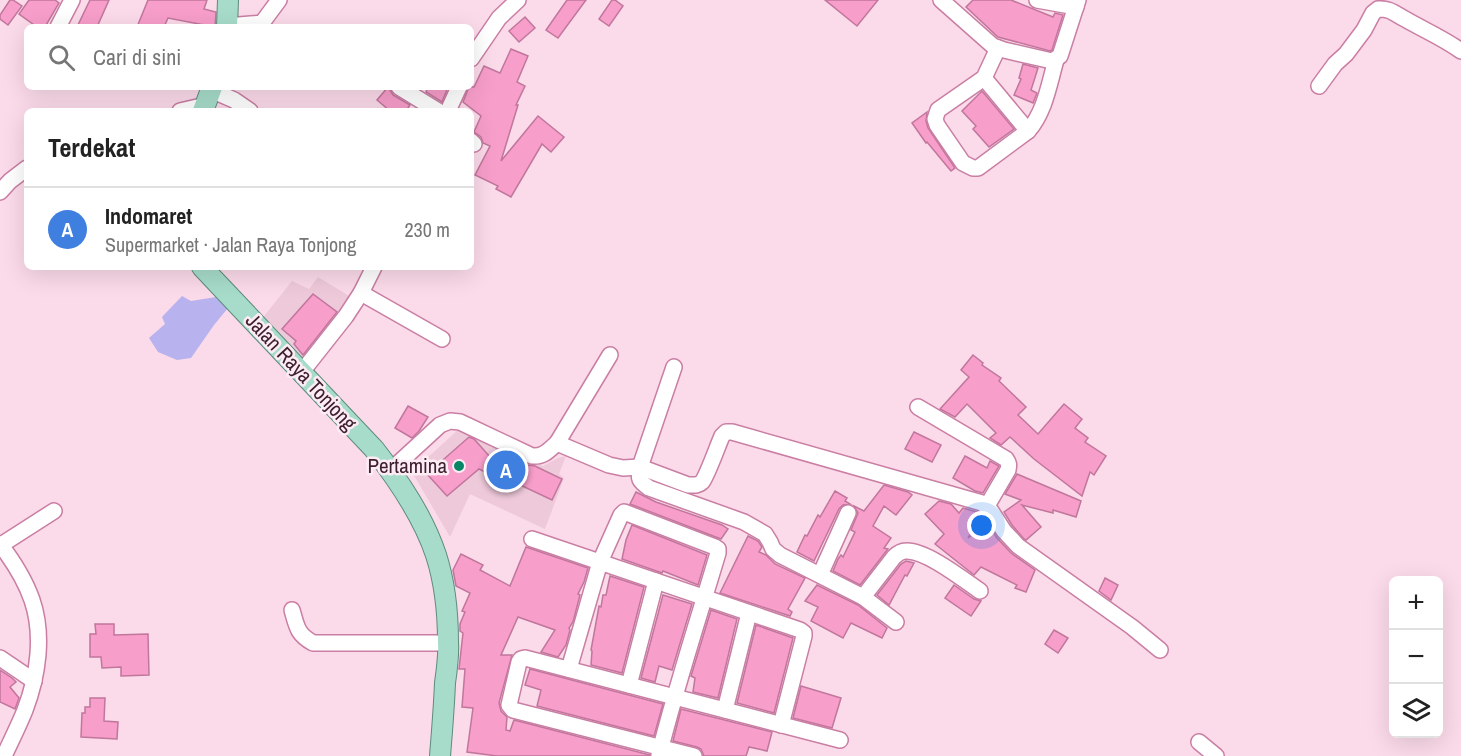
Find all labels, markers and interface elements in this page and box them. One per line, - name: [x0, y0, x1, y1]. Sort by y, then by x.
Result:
- search box: [24, 24, 474, 90]
- icon: search: [45, 41, 78, 74]
- text: Cari di sini: [93, 42, 181, 72]
- text: Terdekat: [48, 130, 135, 165]
- text: Indomaret: [105, 201, 192, 231]
- text: A: [62, 216, 73, 243]
- text: 230 m: [404, 216, 450, 243]
- text: Supermarket · Jalan Raya Tonjong: [105, 231, 356, 258]
- street label: Jalan Raya Tonjong: [239, 307, 364, 437]
- pin: A: [486, 448, 526, 492]
- place label: Pertamina: [368, 451, 447, 480]
- marker: Pertamina: [452, 459, 466, 473]
- your location: [967, 511, 996, 540]
- map controls: [1389, 576, 1443, 738]
- button: +: [1389, 576, 1443, 630]
- button: −: [1389, 630, 1443, 684]
- button: layers: [1389, 684, 1443, 738]

